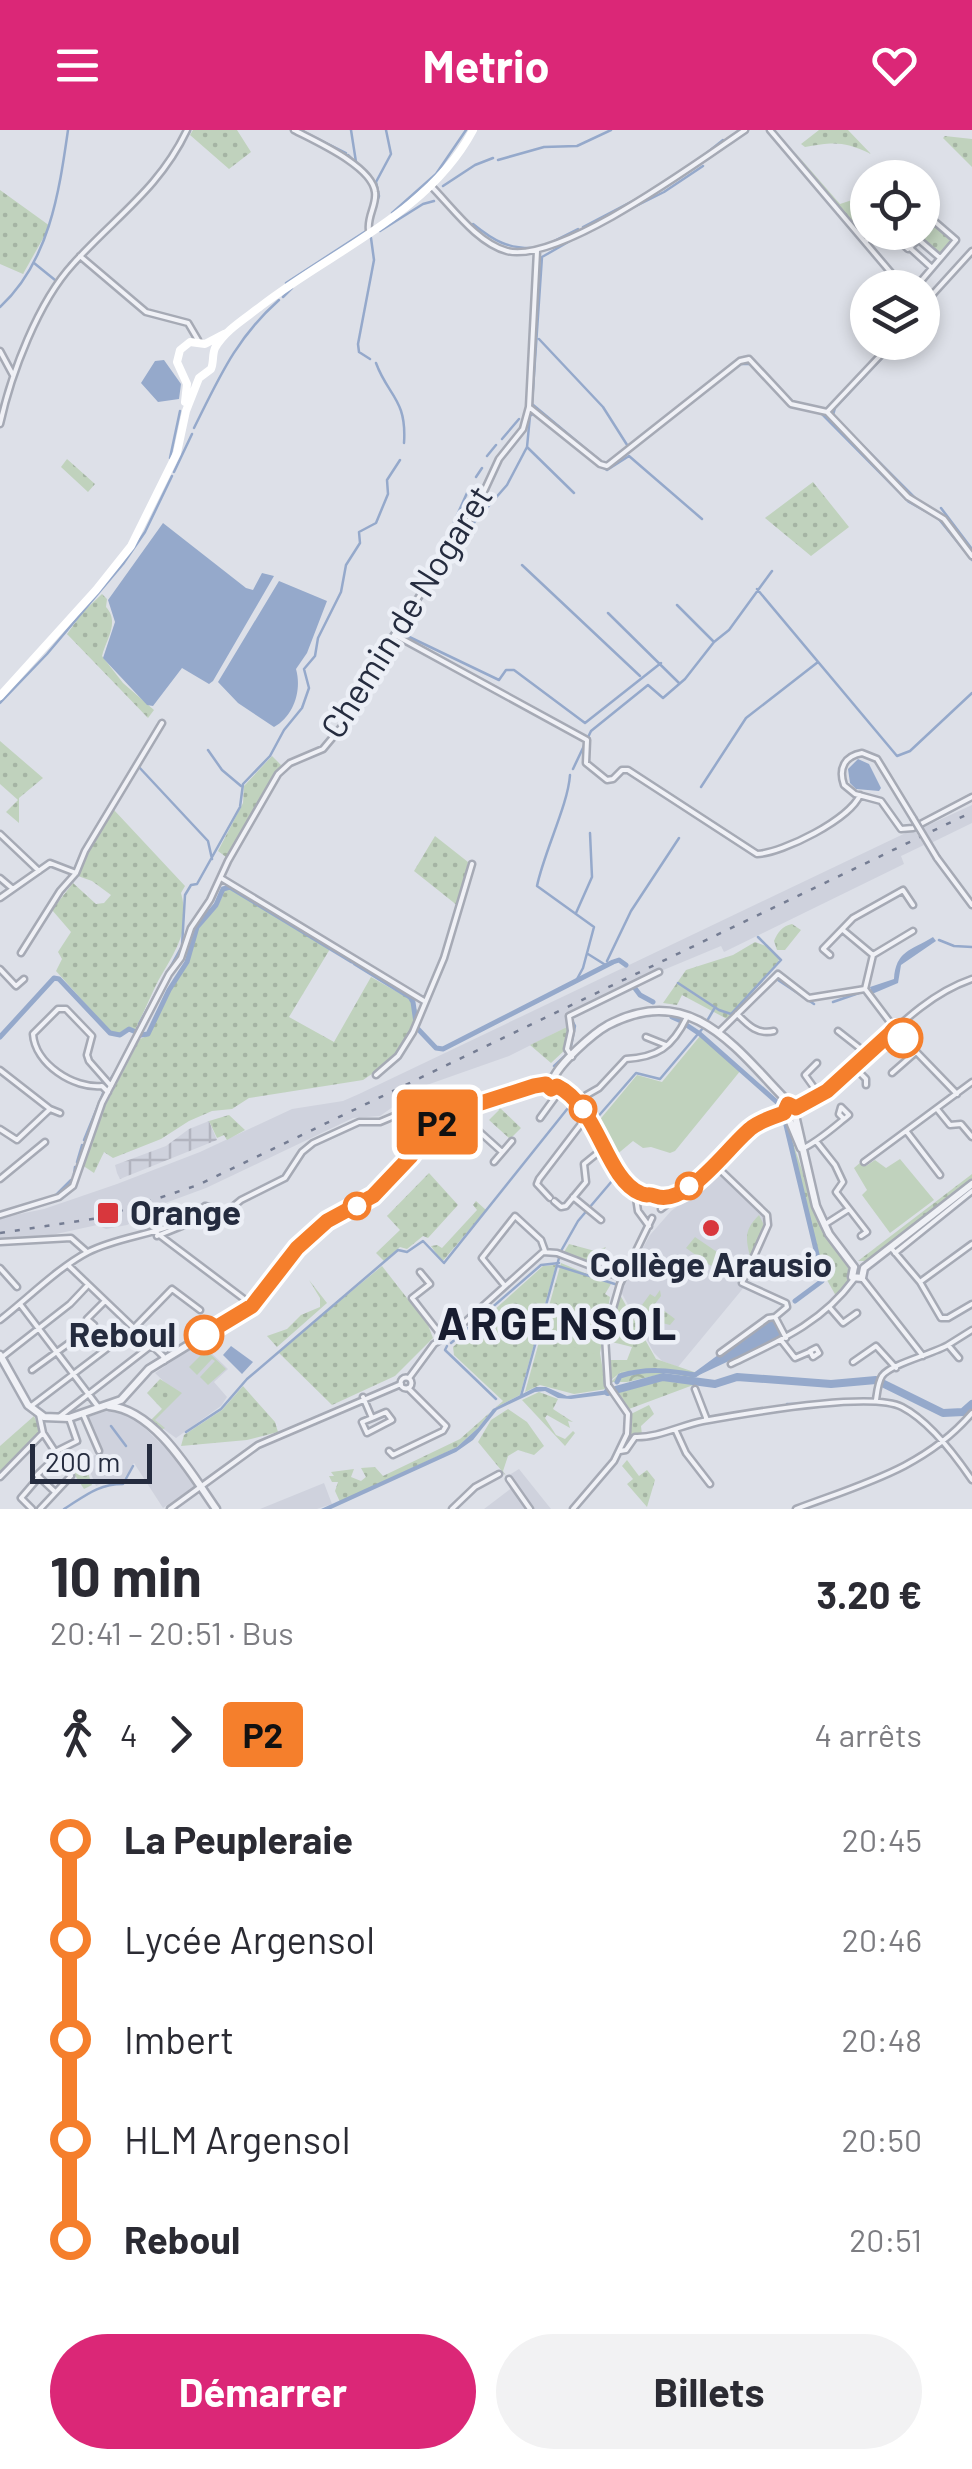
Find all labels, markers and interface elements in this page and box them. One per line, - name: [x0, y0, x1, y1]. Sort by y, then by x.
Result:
- icon: menu: [50, 38, 105, 93]
- text: Metrio: [422, 38, 550, 92]
- icon: heart: [867, 38, 922, 93]
- map controls: [850, 160, 940, 360]
- button: locate: [850, 160, 940, 250]
- button: layers: [850, 270, 940, 360]
- street label: Chemin de Nogaret: [311, 477, 500, 745]
- unlabelled marker: [884, 1019, 922, 1057]
- line badge: P2: [392, 1090, 482, 1154]
- unlabelled marker: [570, 1096, 596, 1122]
- text: P2: [417, 1101, 457, 1143]
- unlabelled marker: [676, 1173, 702, 1199]
- place label: Orange: [130, 1190, 241, 1232]
- unlabelled marker: [344, 1193, 370, 1219]
- marker: Orange: [95, 1200, 121, 1226]
- marker: Collège Arausio: [700, 1217, 722, 1239]
- place label: Collège Arausio: [590, 1242, 832, 1284]
- district label: ARGENSOL: [437, 1295, 679, 1349]
- place label: Reboul: [69, 1312, 176, 1354]
- marker: Reboul: [185, 1316, 223, 1354]
- scale bar: [30, 1439, 152, 1484]
- text: 200 m: [45, 1444, 120, 1478]
- text: 10 min: [50, 1542, 202, 1608]
- text: 3.20 €: [817, 1571, 922, 1617]
- text: 20:41 – 20:51 · Bus: [50, 1613, 294, 1651]
- icon: walk: [50, 1707, 105, 1762]
- icon: forward: [153, 1707, 208, 1762]
- text: P2: [243, 1713, 283, 1755]
- text: 4: [120, 1715, 138, 1753]
- text: 4 arrêts: [815, 1715, 922, 1753]
- text: La Peupleraie: [124, 1816, 353, 1862]
- text: 20:45: [842, 1820, 922, 1858]
- text: Lycée Argensol: [124, 1916, 375, 1962]
- text: 20:46: [842, 1920, 922, 1958]
- text: Imbert: [124, 2016, 234, 2062]
- text: 20:48: [842, 2020, 922, 2058]
- text: HLM Argensol: [124, 2116, 350, 2162]
- text: 20:50: [841, 2120, 922, 2158]
- text: Reboul: [124, 2216, 240, 2262]
- text: 20:51: [849, 2220, 922, 2258]
- button: Démarrer: [50, 2334, 476, 2449]
- button: Billets: [496, 2334, 922, 2449]

